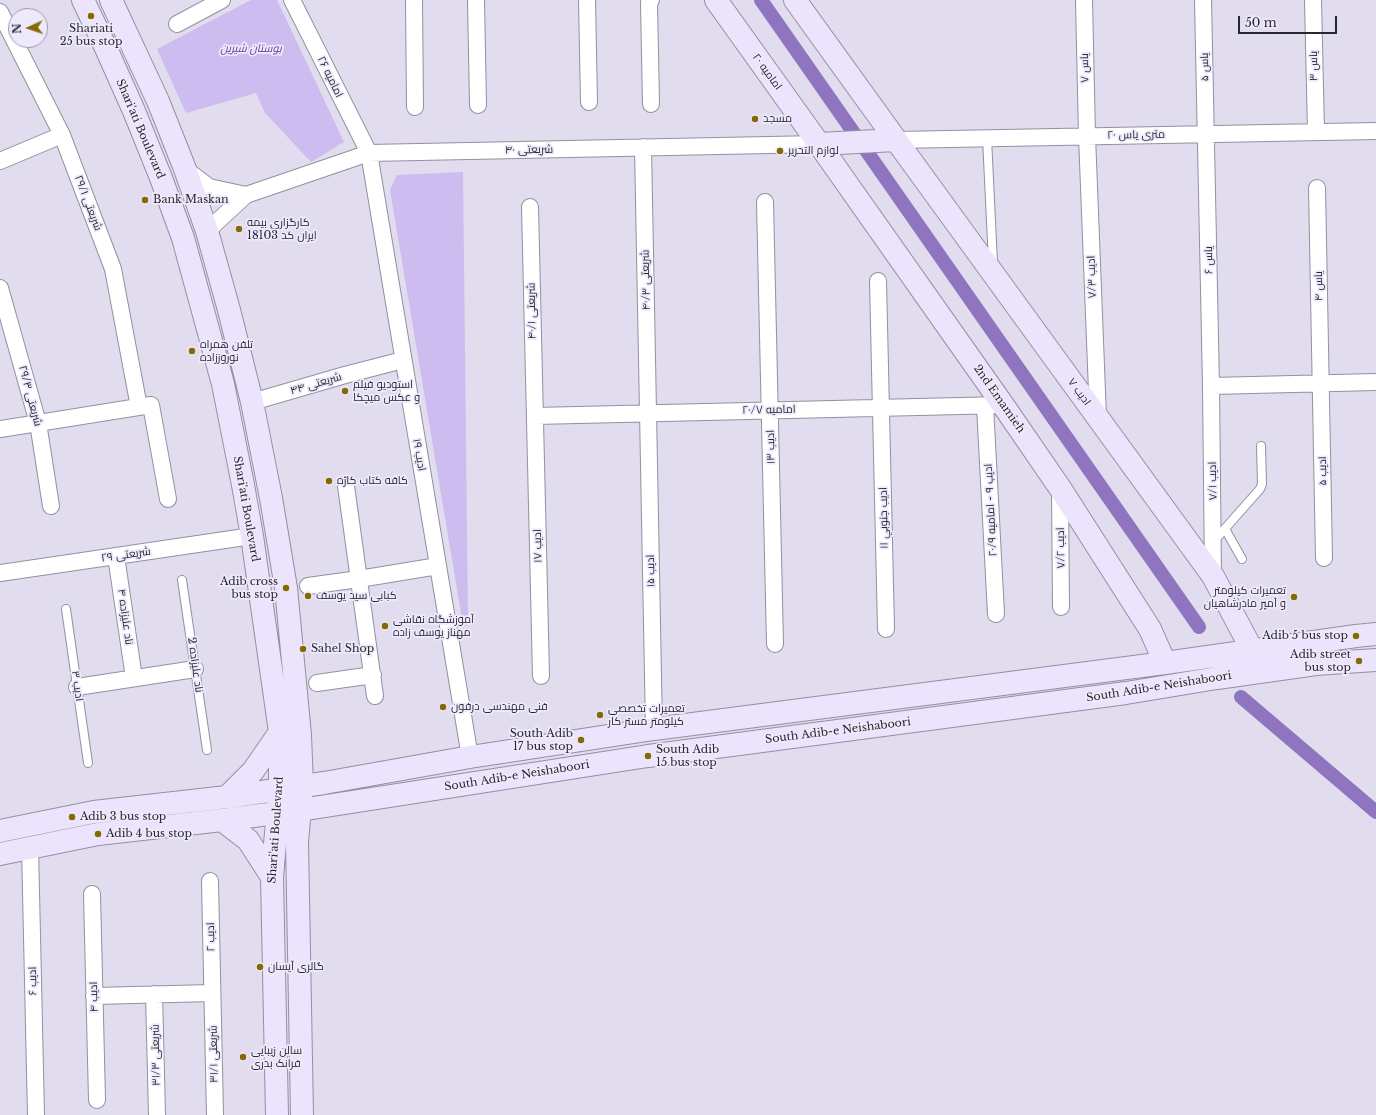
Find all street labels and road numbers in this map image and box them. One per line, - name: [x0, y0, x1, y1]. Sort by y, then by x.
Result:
- street label: امامیه ۲۰: [749, 51, 785, 93]
- street label: یاس ۳: [1307, 51, 1321, 81]
- street label: یاس ۷: [1078, 53, 1092, 83]
- street label: یاس ۵: [1198, 53, 1212, 81]
- street label: امامیه ۲۶: [314, 54, 346, 100]
- street label: Shari'ati Boulevard: [113, 77, 167, 181]
- street label: ۲۰ متری یاس: [1107, 128, 1165, 142]
- street label: شریعتی ۴۰: [505, 143, 553, 157]
- street label: شریعتی ۲۹/۱: [71, 173, 105, 233]
- street label: یاس ۶: [1202, 246, 1216, 274]
- street label: شریعتی ۴۰/۳: [639, 249, 653, 311]
- street label: ادیب ۷/۳: [1085, 255, 1099, 299]
- street label: یاس ۴: [1312, 271, 1326, 301]
- street label: شریعتی ۴۰/۱: [525, 283, 539, 339]
- street label: 2nd Emamieh: [971, 362, 1027, 436]
- street label: شریعتی ۲۹/۳: [16, 364, 44, 428]
- street label: شریعتی ۴۴: [289, 370, 343, 398]
- street label: ادیب ۷: [1065, 376, 1093, 408]
- street label: امامیه ۲۰/۷: [742, 403, 796, 417]
- street label: ادیب ۱۳: [764, 430, 778, 464]
- street label: ادیب ۱۹: [410, 438, 428, 472]
- street label: Shari'ati Boulevard: [230, 455, 262, 563]
- street label: ادیب ۵: [1316, 456, 1330, 486]
- street label: ادیب ۷/۱: [1206, 462, 1220, 500]
- street label: ادیب ۹ - امامیه ۲۰/۹: [982, 463, 1000, 557]
- street label: ادیب جنوبي ١١: [877, 487, 891, 549]
- street label: ادیب ۷/۲: [1054, 527, 1068, 569]
- street label: ادیب ۱۷: [531, 529, 545, 563]
- street label: شریعتی ۲۹: [100, 545, 152, 565]
- street label: ادیب ۱۵: [644, 555, 658, 587]
- street label: ناد علیزاده ۴: [115, 588, 135, 646]
- street label: ناد علیزاده 2: [185, 637, 205, 693]
- street label: South Adib-e Neishaboori: [1086, 669, 1232, 705]
- street label: ادیب ۳: [68, 670, 86, 702]
- street label: South Adib-e Neishaboori: [764, 716, 912, 746]
- street label: South Adib-e Neishaboori: [444, 758, 590, 794]
- street label: Shari'ati Boulevard: [266, 776, 286, 884]
- street label: ادیب ۲: [204, 922, 218, 952]
- street label: ادیب ۶: [26, 967, 40, 995]
- street label: ادیب ۴: [87, 982, 101, 1012]
- street label: شریعتی ۳۱/۳: [149, 1024, 163, 1086]
- street label: شریعتی ۳۱/۱: [207, 1025, 221, 1083]

